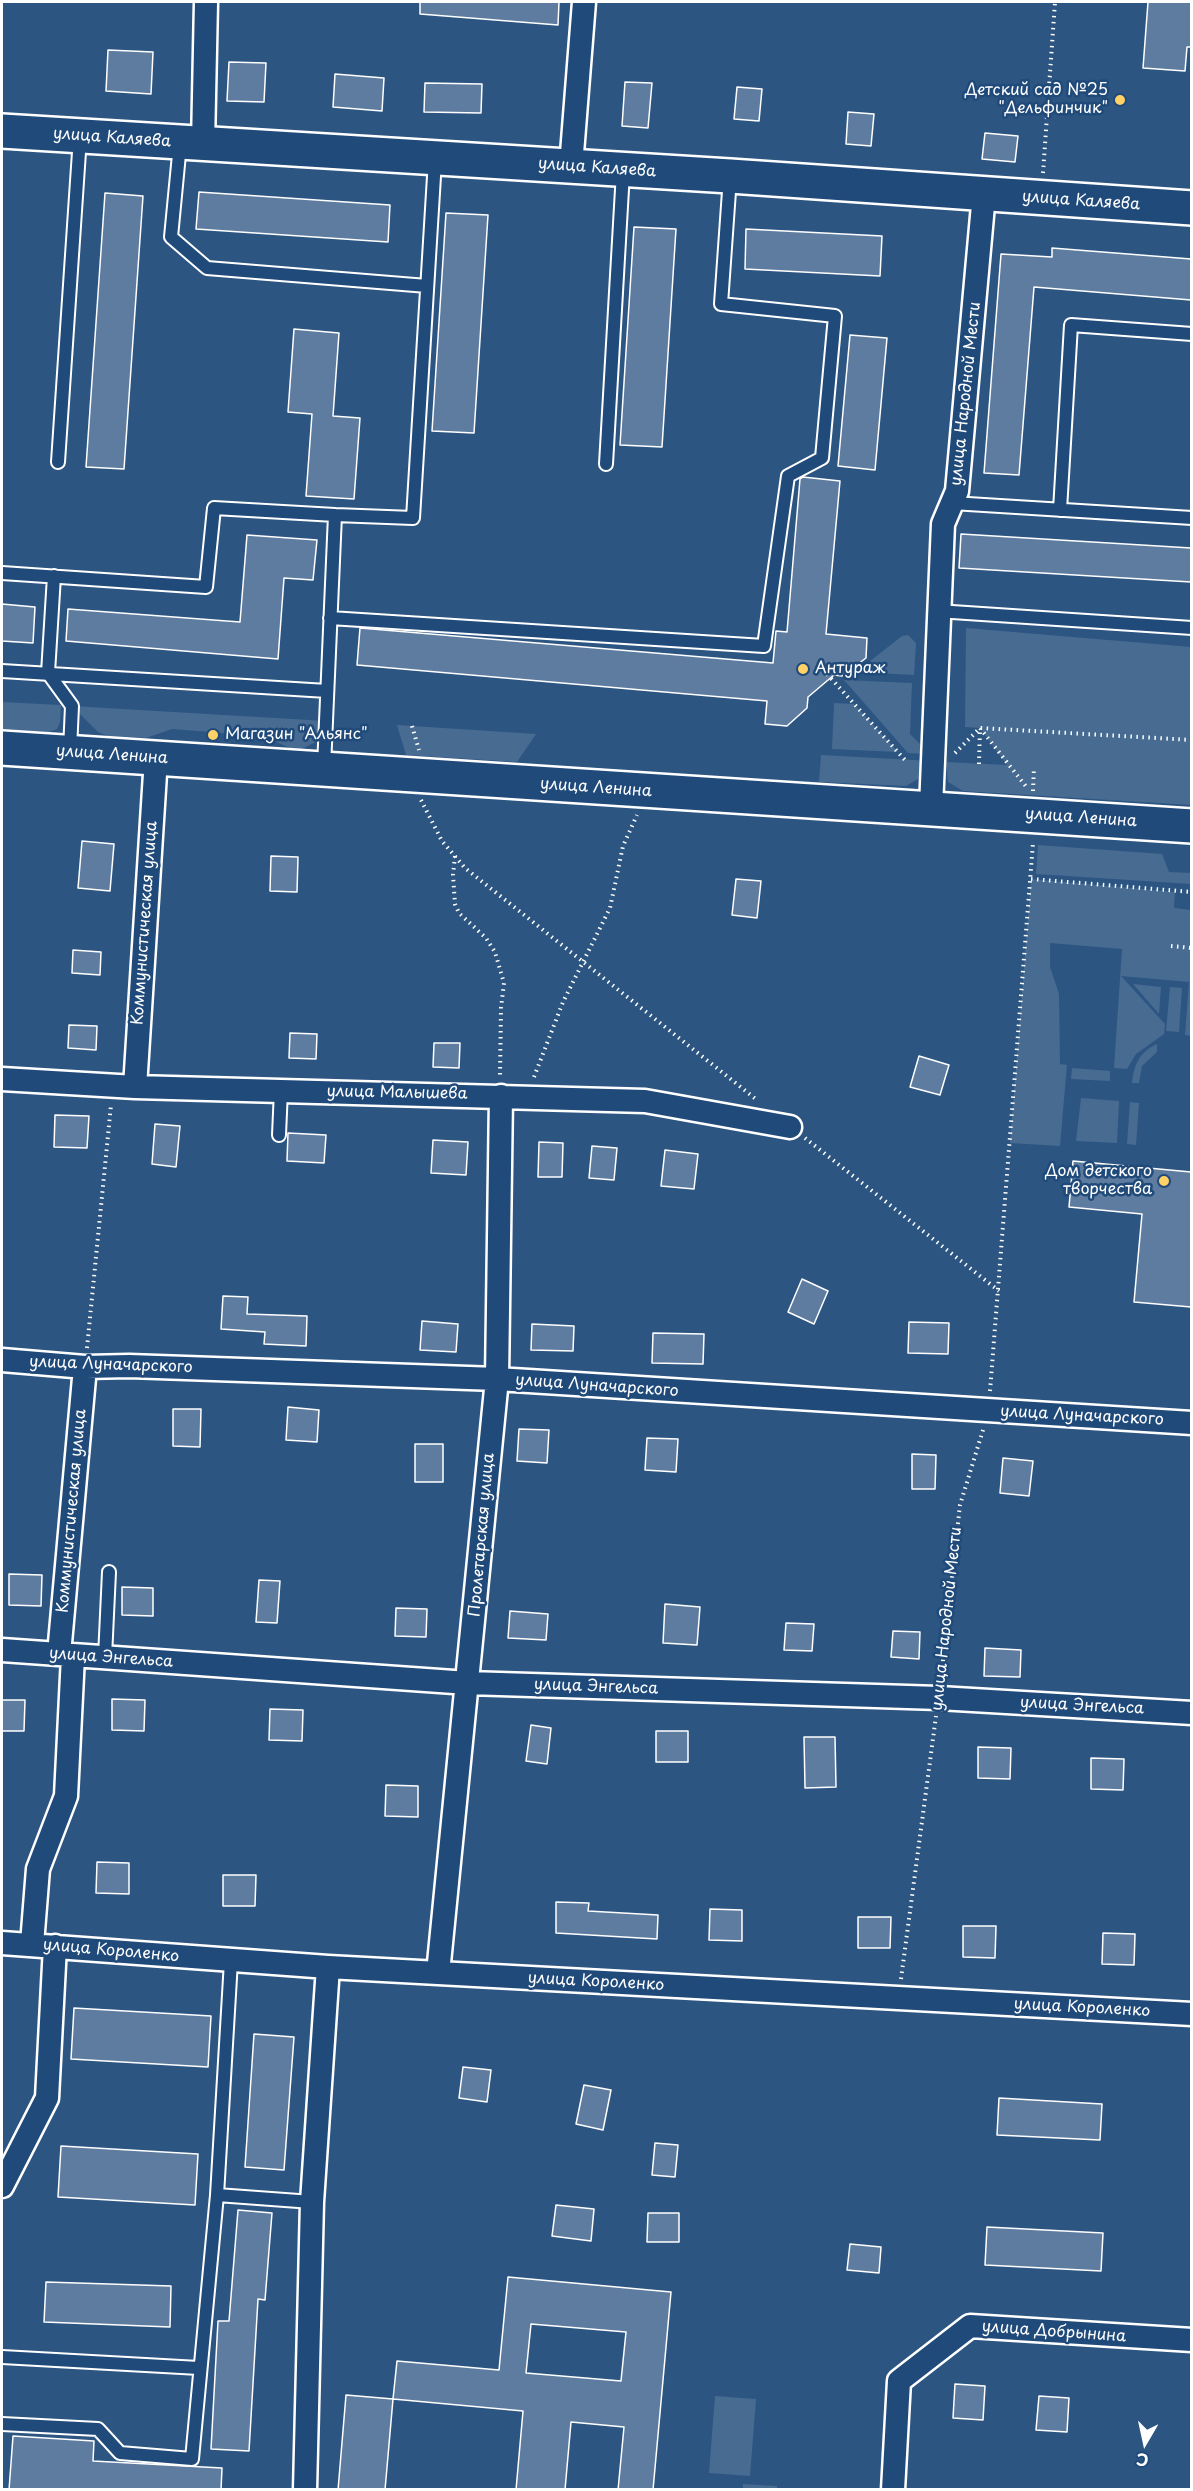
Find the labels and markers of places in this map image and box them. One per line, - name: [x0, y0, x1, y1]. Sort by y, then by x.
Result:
- place label: Детский сад №25 "Дельфинчик": [965, 81, 1108, 119]
- marker: Детский сад №25 "Дельфинчик": [1113, 93, 1127, 107]
- place label: Антураж: [815, 659, 885, 679]
- marker: Антураж: [796, 662, 810, 676]
- place label: Магазин "Альянс": [225, 725, 368, 745]
- marker: Магазин "Альянс": [206, 728, 220, 742]
- place label: Дом детского творчества: [1045, 1162, 1152, 1200]
- marker: Дом детского творчества: [1157, 1174, 1171, 1188]

